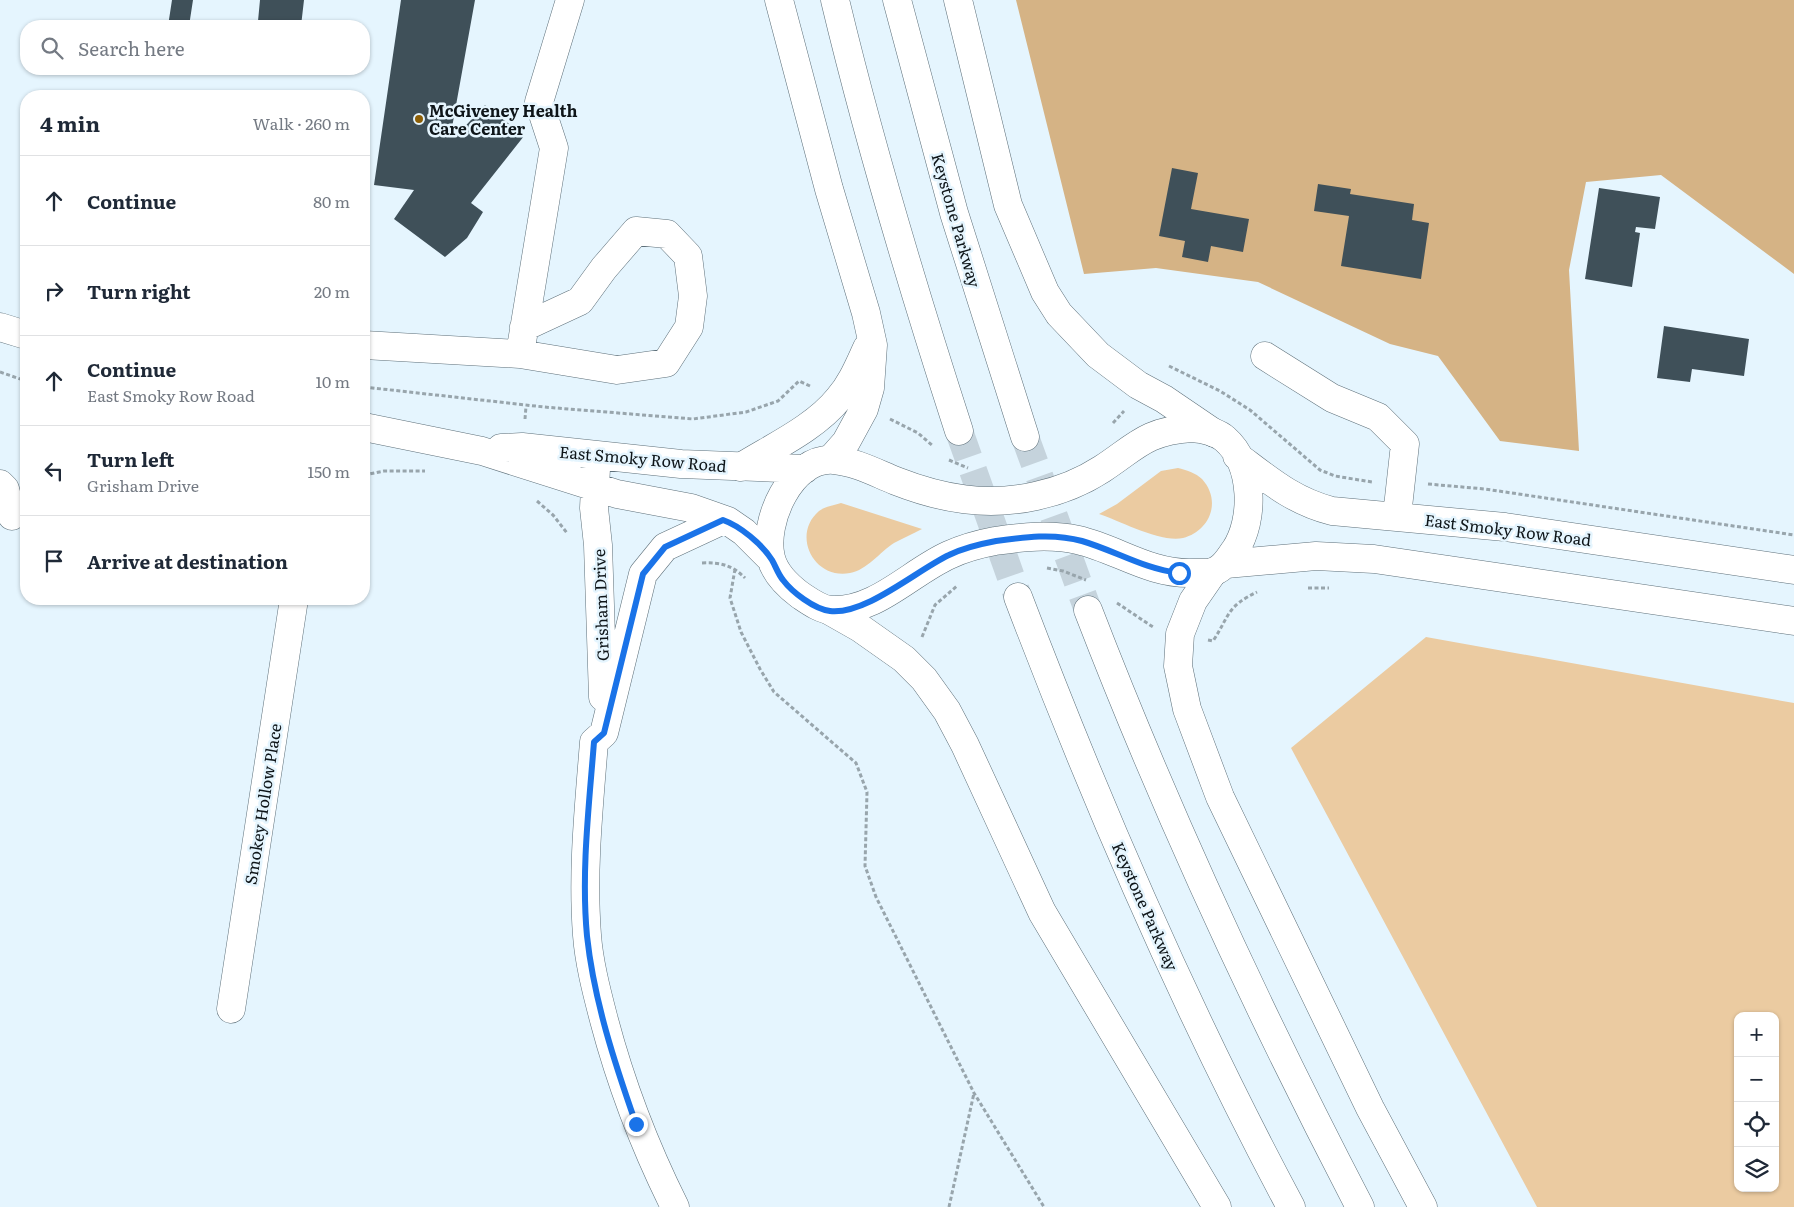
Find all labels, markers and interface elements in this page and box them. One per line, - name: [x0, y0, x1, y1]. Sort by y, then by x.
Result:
- search box: [20, 20, 370, 75]
- icon: search: [38, 34, 66, 62]
- text: Search here: [78, 34, 185, 62]
- place label: McGiveney Health Care Center: [429, 98, 578, 140]
- text: 4 min: [40, 107, 100, 138]
- text: Walk · 260 m: [253, 111, 350, 135]
- marker: McGiveney Health Care Center: [413, 113, 425, 125]
- street label: Keystone Parkway: [926, 150, 988, 291]
- icon: ahead: [40, 187, 68, 215]
- text: Continue: [87, 187, 176, 215]
- text: 80 m: [313, 189, 350, 213]
- icon: right: [40, 277, 68, 305]
- text: Turn right: [87, 277, 191, 305]
- text: 20 m: [314, 279, 350, 303]
- text: Continue: [87, 355, 176, 383]
- icon: ahead: [40, 367, 68, 395]
- text: 10 m: [316, 369, 350, 393]
- text: East Smoky Row Road: [87, 383, 255, 407]
- street label: East Smoky Row Road: [558, 439, 728, 477]
- text: Turn left: [87, 445, 174, 473]
- icon: left: [40, 457, 68, 485]
- text: 150 m: [307, 459, 350, 483]
- text: Grisham Drive: [87, 473, 199, 497]
- street label: East Smoky Row Road: [1423, 507, 1593, 551]
- icon: arrive: [40, 547, 68, 575]
- text: Arrive at destination: [87, 547, 288, 575]
- street label: Grisham Drive: [586, 549, 614, 661]
- route start: [1168, 562, 1191, 585]
- street label: Smokey Hollow Place: [237, 722, 287, 886]
- street label: Keystone Parkway: [1107, 838, 1185, 975]
- map controls: [1734, 1012, 1779, 1192]
- button: +: [1734, 1012, 1779, 1057]
- button: −: [1734, 1057, 1779, 1102]
- button: locate: [1734, 1102, 1779, 1147]
- route end: [625, 1113, 648, 1136]
- button: layers: [1734, 1147, 1779, 1192]

